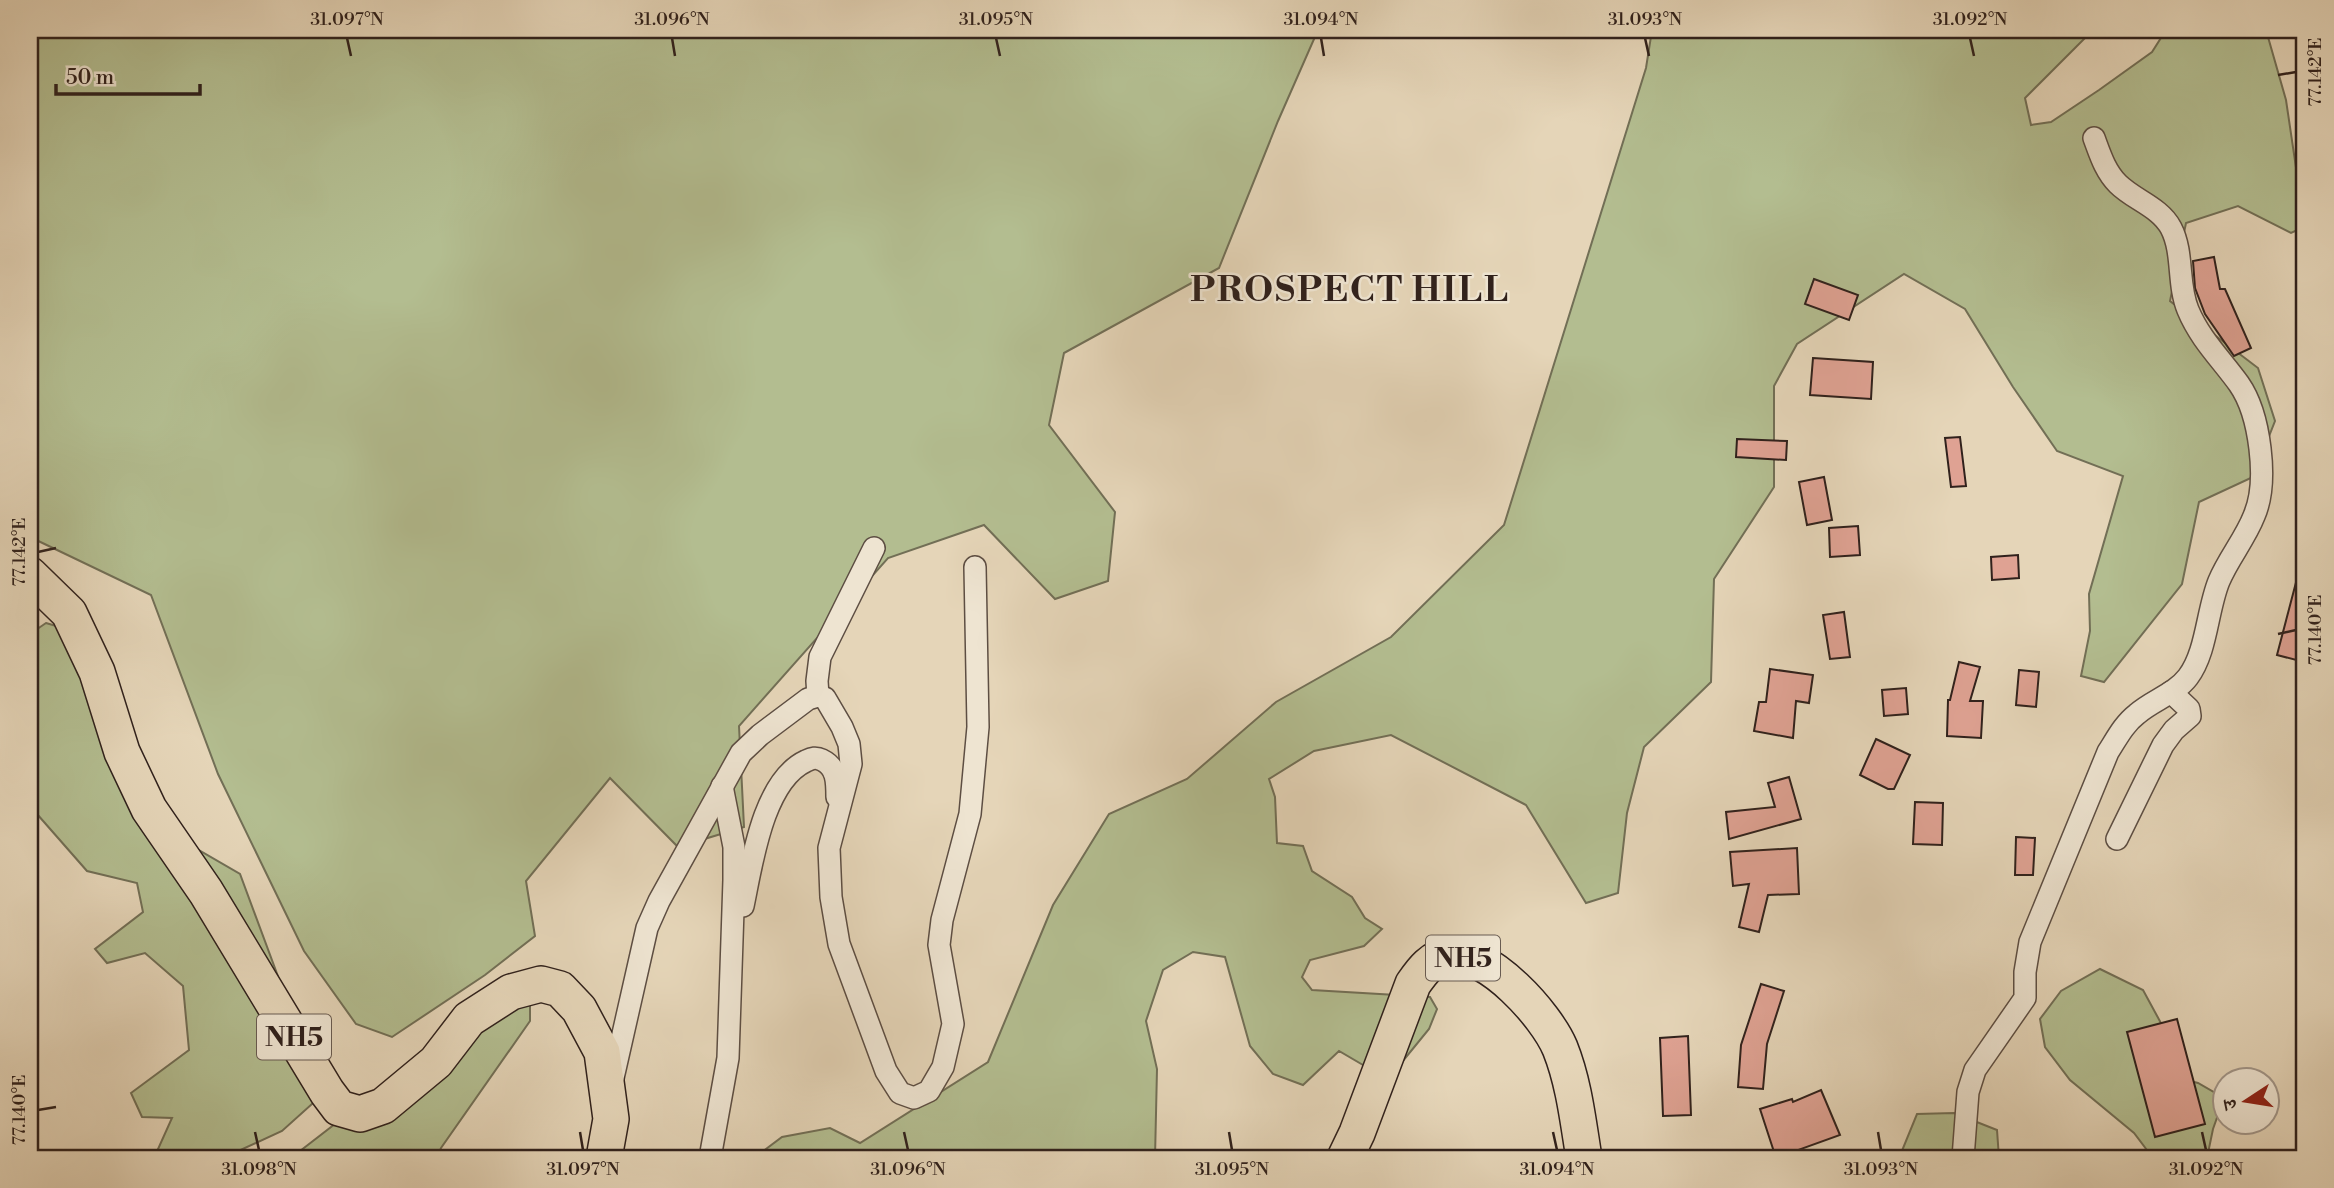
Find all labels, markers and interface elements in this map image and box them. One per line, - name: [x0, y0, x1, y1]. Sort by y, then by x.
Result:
- text: 31.097°N: [310, 8, 384, 31]
- text: 31.096°N: [634, 8, 710, 31]
- text: 31.095°N: [959, 8, 1034, 31]
- text: 31.094°N: [1283, 8, 1359, 31]
- text: 31.093°N: [1608, 8, 1683, 31]
- text: 31.092°N: [1933, 8, 2008, 31]
- text: 77.142°E: [2304, 38, 2327, 106]
- scale bar: [56, 52, 200, 96]
- text: 50 m: [66, 65, 114, 91]
- district label: PROSPECT HILL: [1190, 269, 1510, 312]
- text: 77.142°E: [8, 518, 31, 586]
- text: 77.140°E: [2304, 595, 2327, 665]
- road number: NH5: [1426, 936, 1500, 981]
- road number: NH5: [257, 1014, 331, 1060]
- north arrow: [2212, 1066, 2282, 1136]
- text: 77.140°E: [8, 1075, 31, 1145]
- text: उ: [2217, 1096, 2244, 1114]
- text: 31.098°N: [221, 1158, 297, 1181]
- text: 31.097°N: [546, 1158, 620, 1181]
- text: 31.096°N: [870, 1158, 946, 1181]
- text: 31.095°N: [1195, 1158, 1270, 1181]
- text: 31.094°N: [1519, 1158, 1595, 1181]
- text: 31.093°N: [1844, 1158, 1919, 1181]
- text: 31.092°N: [2169, 1158, 2244, 1181]

